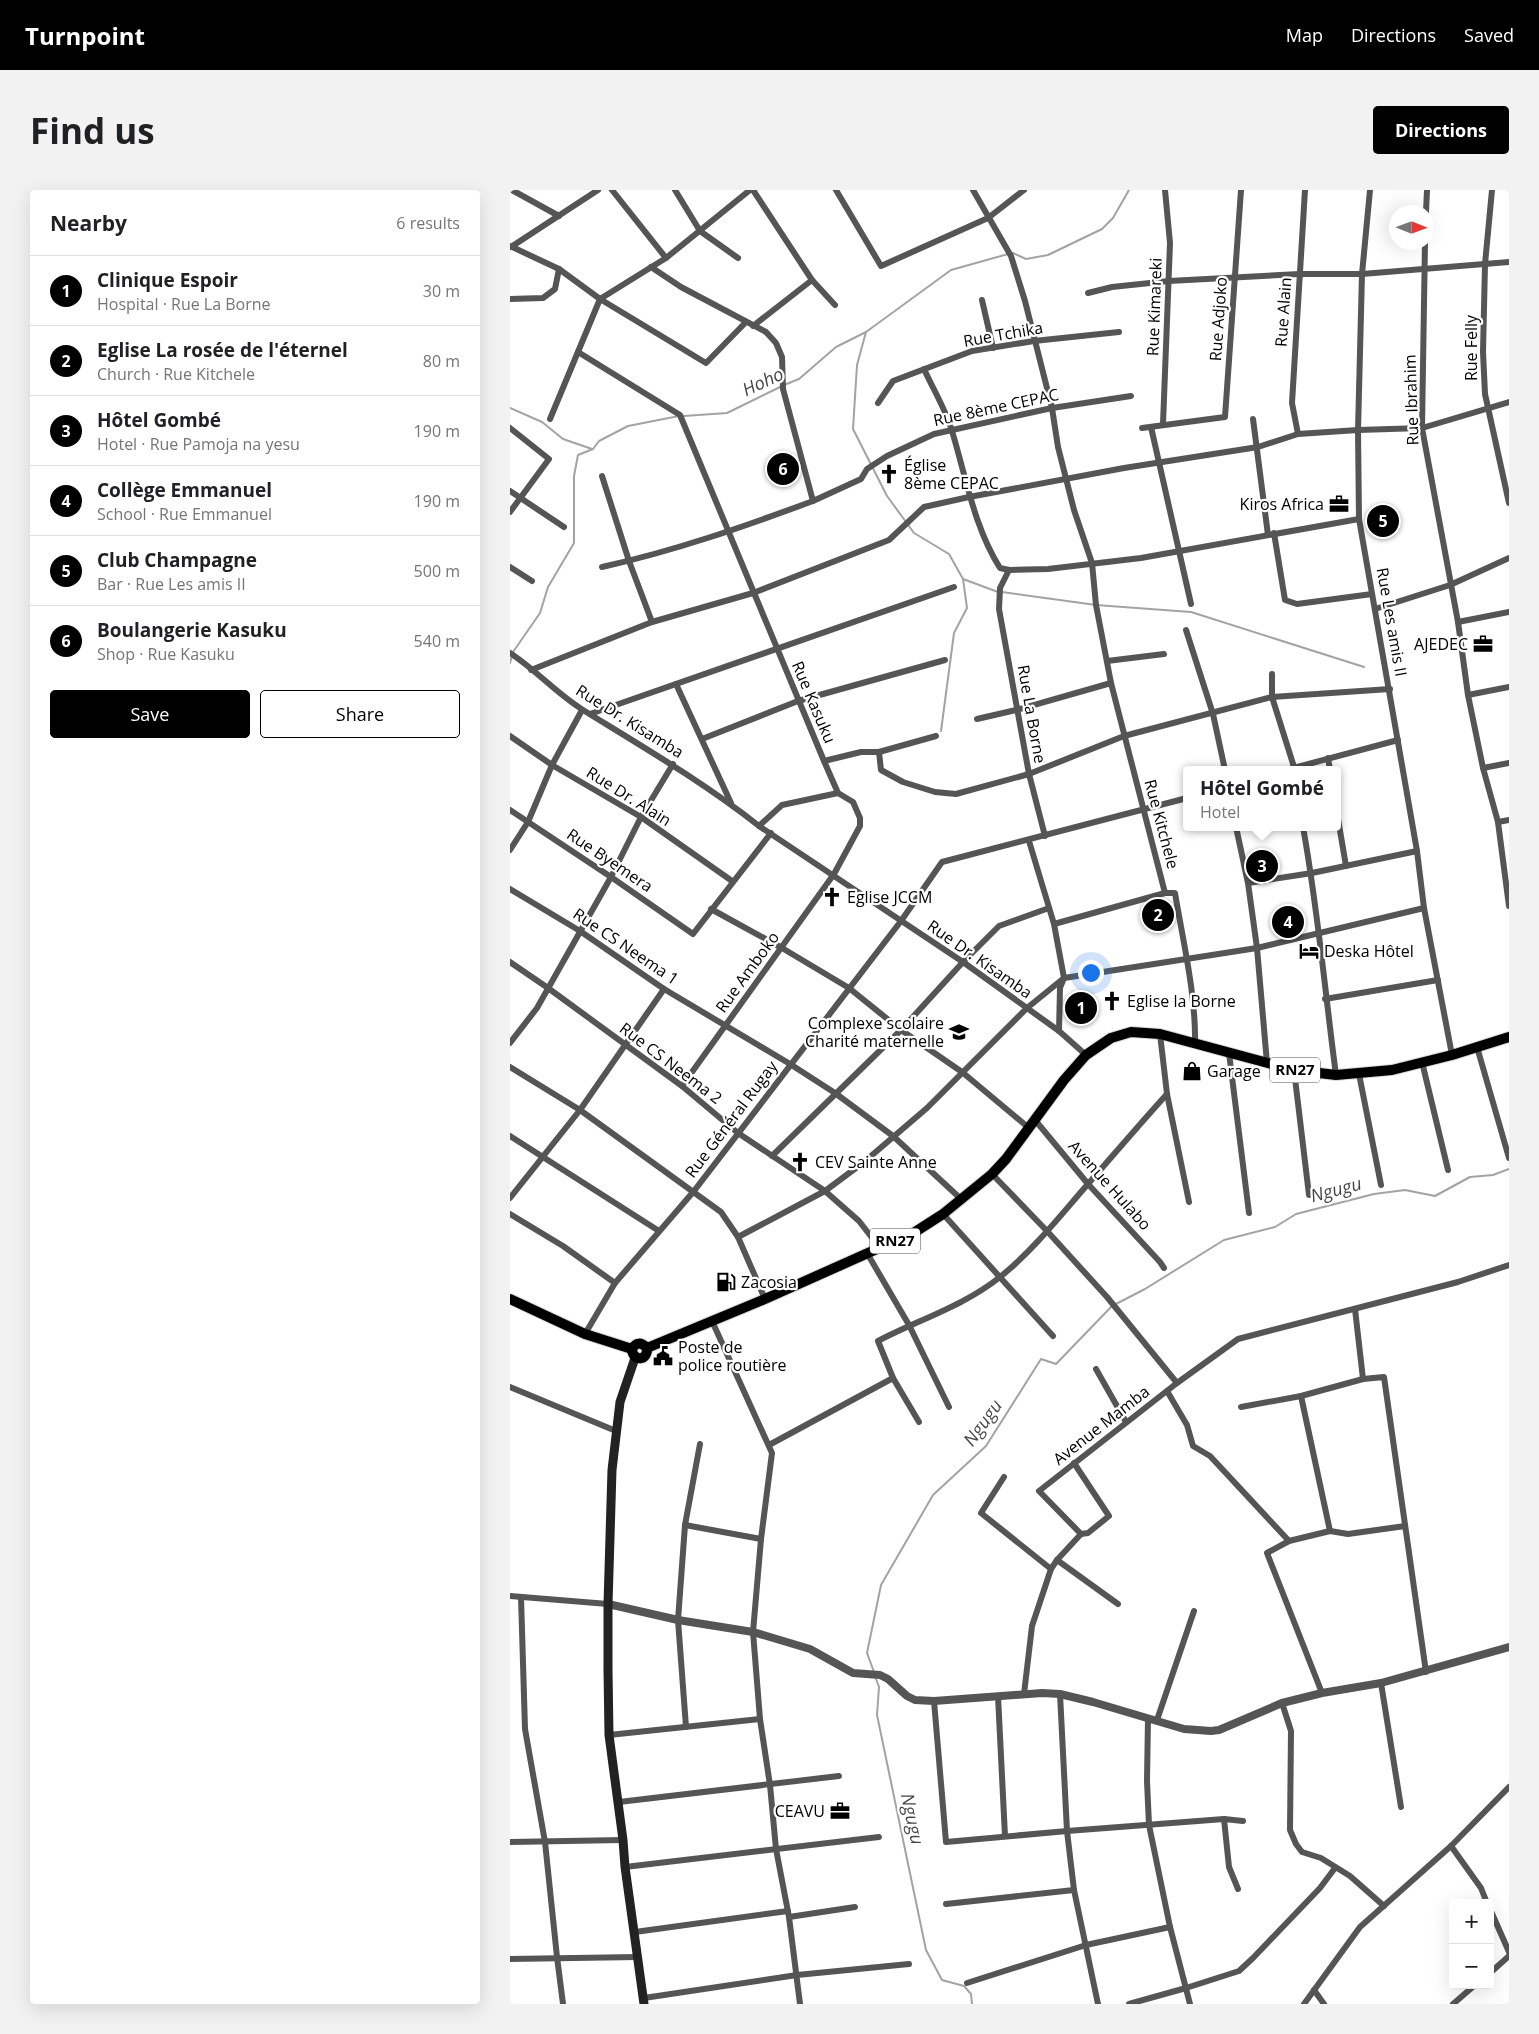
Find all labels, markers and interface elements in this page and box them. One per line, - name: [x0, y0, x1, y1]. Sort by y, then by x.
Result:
- text: Turnpoint: [25, 19, 145, 52]
- text: Map: [1286, 23, 1323, 47]
- text: Directions: [1351, 23, 1436, 47]
- text: Saved: [1464, 23, 1514, 47]
- button: Directions: [1373, 106, 1509, 154]
- text: Find us: [30, 107, 155, 154]
- north arrow: [1389, 205, 1434, 250]
- text: Nearby: [50, 209, 127, 237]
- text: 6 results: [396, 212, 460, 234]
- street label: Rue Kimareki: [1141, 257, 1167, 357]
- text: Clinique Espoir: [97, 267, 238, 293]
- street label: Rue Adjoko: [1204, 276, 1232, 362]
- street label: Rue Alain: [1270, 276, 1296, 348]
- text: 1: [61, 280, 71, 302]
- text: 30 m: [423, 280, 460, 302]
- text: Hospital · Rue La Borne: [97, 293, 271, 315]
- street label: Rue Felly: [1460, 314, 1482, 381]
- street label: Rue Tchika: [961, 316, 1045, 352]
- text: Eglise La rosée de l'éternel: [97, 337, 348, 363]
- text: 2: [61, 350, 71, 372]
- text: 80 m: [423, 350, 460, 372]
- street label: Rue Ibrahim: [1398, 354, 1424, 446]
- water label: Hoho: [738, 361, 787, 401]
- text: Church · Rue Kitchele: [97, 363, 255, 385]
- street label: Rue 8ème CEPAC: [931, 383, 1061, 431]
- text: Hôtel Gombé: [97, 407, 221, 433]
- text: 3: [61, 420, 71, 442]
- text: 190 m: [414, 420, 460, 442]
- text: Hotel · Rue Pamoja na yesu: [97, 433, 300, 455]
- pin: 6: [767, 450, 799, 488]
- place label: Église 8ème CEPAC: [904, 454, 999, 494]
- church icon: Église 8ème CEPAC: [878, 463, 900, 485]
- text: Collège Emmanuel: [97, 477, 272, 503]
- text: 4: [61, 490, 71, 512]
- text: 190 m: [414, 490, 460, 512]
- place label: Kiros Africa: [1240, 493, 1324, 515]
- office icon: Kiros Africa: [1328, 493, 1350, 515]
- pin: 5: [1367, 502, 1399, 540]
- text: School · Rue Emmanuel: [97, 503, 272, 525]
- text: Club Champagne: [97, 547, 257, 573]
- text: 5: [61, 560, 71, 582]
- text: 500 m: [414, 560, 460, 582]
- street label: Rue Les amis II: [1372, 566, 1412, 678]
- text: Bar · Rue Les amis II: [97, 573, 246, 595]
- text: Boulangerie Kasuku: [97, 617, 287, 643]
- text: 6: [61, 630, 71, 652]
- text: 540 m: [414, 630, 460, 652]
- place label: AJEDEC: [1414, 633, 1468, 655]
- office icon: AJEDEC: [1472, 633, 1494, 655]
- text: Shop · Rue Kasuku: [97, 643, 235, 665]
- street label: Rue Kasuku: [787, 658, 841, 746]
- street label: Rue La Borne: [1013, 663, 1051, 765]
- street label: Rue Dr. Kisamba: [572, 679, 688, 763]
- button: Save: [50, 690, 250, 738]
- button: Share: [260, 690, 460, 738]
- street label: Rue Dr. Alain: [582, 761, 676, 831]
- popup: [1183, 766, 1341, 831]
- text: Hôtel Gombé: [1200, 775, 1324, 801]
- street label: Rue Kitchele: [1139, 777, 1185, 871]
- text: Hotel: [1200, 801, 1240, 823]
- street label: Rue Byemera: [563, 823, 657, 897]
- pin: 3: [1246, 847, 1278, 885]
- church icon: Eglise JCCM: [821, 886, 843, 908]
- place label: Eglise JCCM: [847, 886, 932, 908]
- pin: 2: [1142, 896, 1174, 934]
- street label: Rue CS Neema 1: [569, 903, 683, 989]
- pin: 4: [1272, 903, 1304, 941]
- street label: Rue Dr. Kisamba: [923, 915, 1037, 1003]
- street label: Rue Amboko: [710, 927, 784, 1017]
- hotel icon: Deska Hôtel: [1298, 940, 1320, 962]
- place label: Deska Hôtel: [1324, 940, 1414, 962]
- your location: [1078, 960, 1104, 986]
- pin: 1: [1065, 989, 1097, 1027]
- church icon: Eglise la Borne: [1101, 990, 1123, 1012]
- place label: Eglise la Borne: [1127, 990, 1236, 1012]
- place label: Complexe scolaire Charité maternelle: [805, 1012, 944, 1052]
- street label: Rue CS Neema 2: [615, 1017, 727, 1109]
- school or university icon: Complexe scolaire Charité maternelle: [948, 1021, 970, 1043]
- street label: Rue Général Rugay: [680, 1055, 783, 1182]
- road number: RN27: [1270, 1058, 1320, 1082]
- shop icon: Garage: [1181, 1060, 1203, 1082]
- place label: Garage: [1207, 1060, 1261, 1082]
- street label: Avenue Hulabo: [1064, 1135, 1156, 1235]
- church icon: CEV Sainte Anne: [789, 1151, 811, 1173]
- place label: CEV Sainte Anne: [815, 1151, 937, 1173]
- water label: Ngugu: [1307, 1171, 1364, 1207]
- road number: RN27: [870, 1228, 920, 1254]
- fuel station icon: Zacosia: [715, 1271, 737, 1293]
- place label: Zacosia: [741, 1271, 797, 1293]
- place label: Poste de police routière: [678, 1336, 787, 1376]
- public building icon: Poste de police routière: [652, 1345, 674, 1367]
- street label: Avenue Mamba: [1048, 1380, 1154, 1470]
- water label: Ngugu: [957, 1394, 1007, 1451]
- water label: Ngugu: [896, 1791, 930, 1847]
- place label: CEAVU: [775, 1800, 825, 1822]
- office icon: CEAVU: [829, 1800, 851, 1822]
- map controls: [1449, 1899, 1494, 1989]
- button: +: [1449, 1899, 1494, 1944]
- button: −: [1449, 1944, 1494, 1989]

